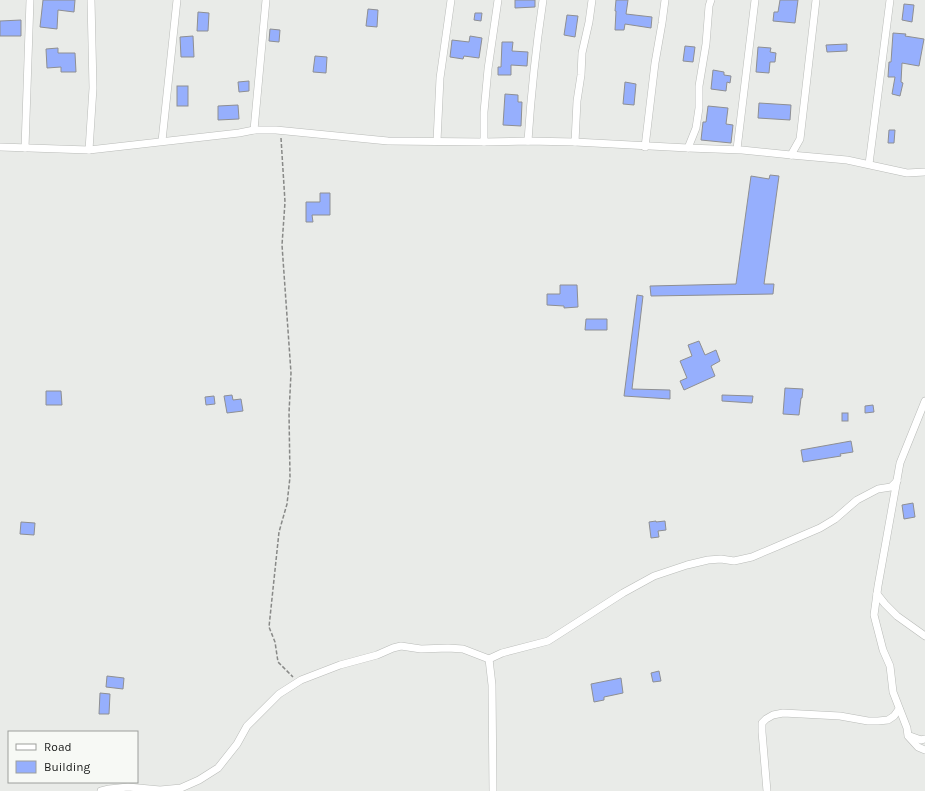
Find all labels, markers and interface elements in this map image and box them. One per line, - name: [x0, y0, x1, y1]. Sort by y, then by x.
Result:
- legend: [8, 731, 138, 783]
- text: Road: [44, 740, 72, 754]
- text: Building: [44, 760, 91, 774]

